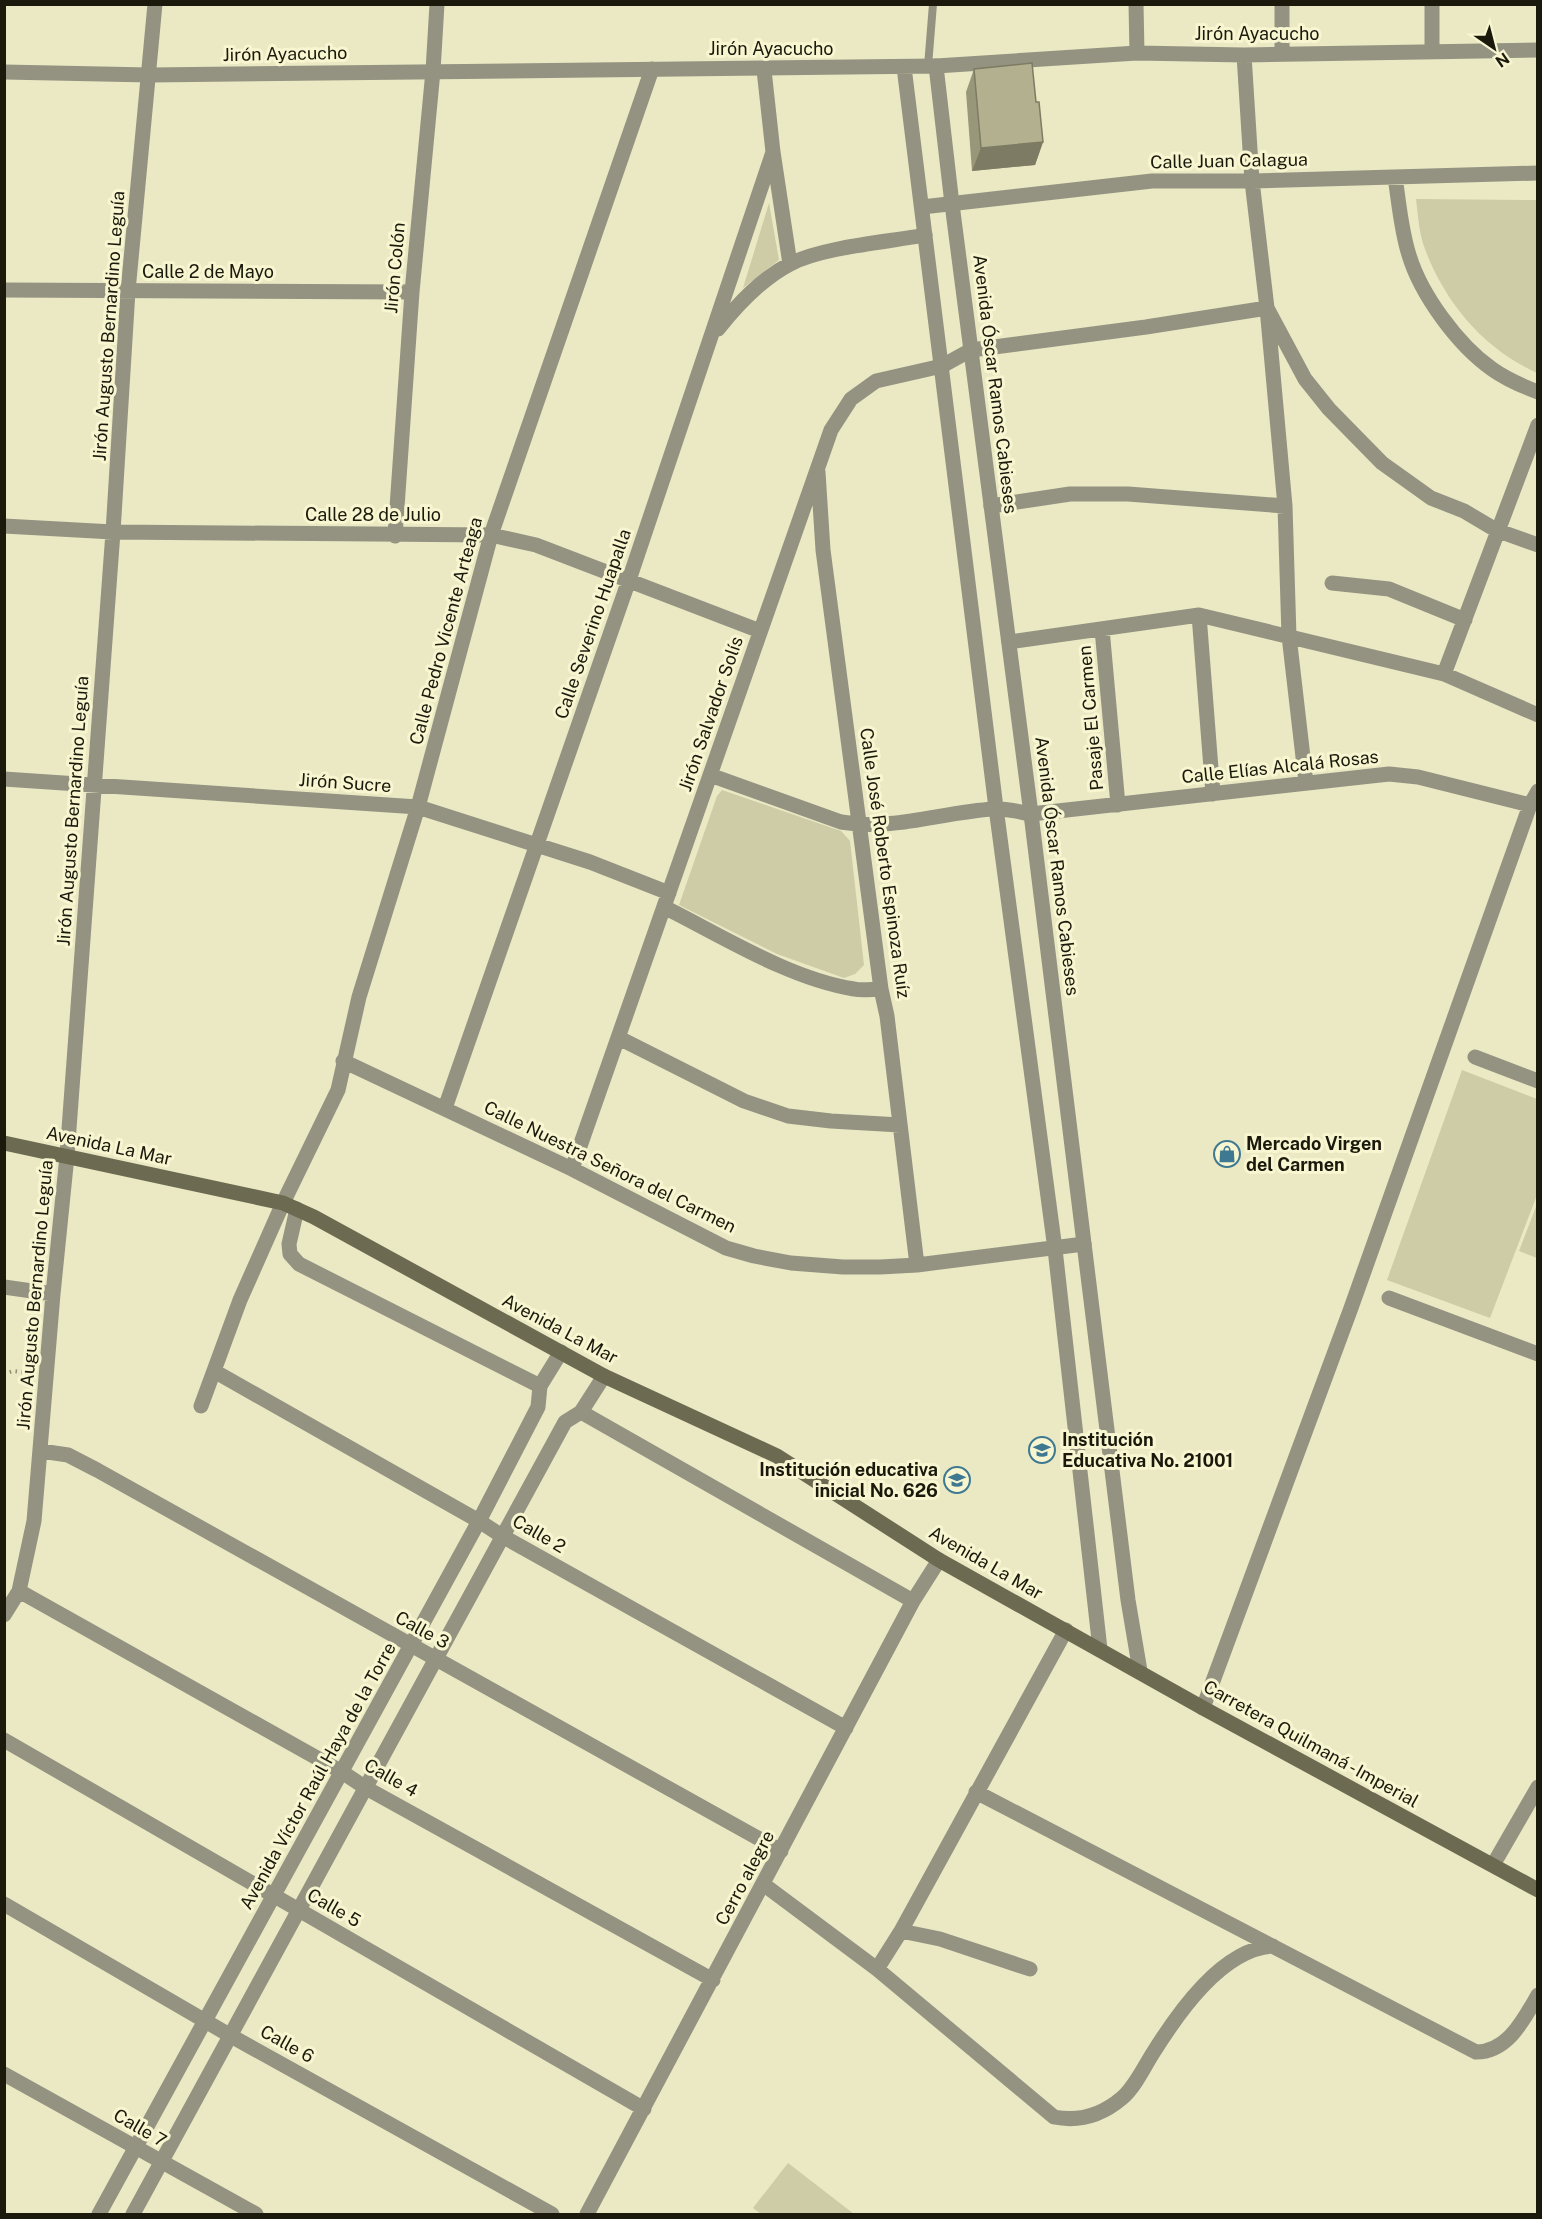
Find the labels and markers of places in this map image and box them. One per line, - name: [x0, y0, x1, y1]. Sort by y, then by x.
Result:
- place label: Mercado Virgen del Carmen: [1246, 1133, 1382, 1175]
- shop icon: Mercado Virgen del Carmen: [1212, 1139, 1242, 1169]
- place label: Institución Educativa No. 21001: [1062, 1429, 1233, 1471]
- school or university icon: Institución Educativa No. 21001: [1027, 1435, 1057, 1465]
- place label: Institución educativa inicial No. 626: [759, 1459, 938, 1501]
- school or university icon: Institución educativa inicial No. 626: [942, 1465, 972, 1495]

